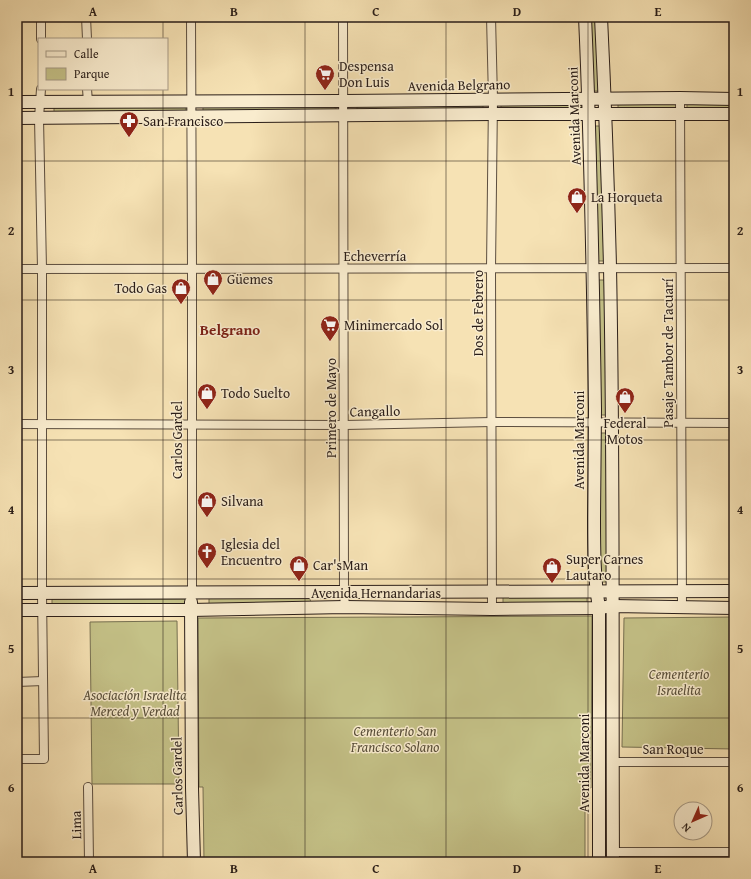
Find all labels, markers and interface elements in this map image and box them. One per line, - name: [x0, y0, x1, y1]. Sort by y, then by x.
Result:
- text: A: [89, 2, 98, 21]
- text: B: [230, 2, 238, 21]
- text: C: [372, 2, 380, 21]
- text: D: [513, 2, 521, 21]
- text: E: [655, 2, 662, 21]
- legend: [38, 38, 168, 90]
- text: Calle: [74, 45, 99, 62]
- place label: Despensa Don Luis: [339, 56, 394, 92]
- supermarket icon: Despensa Don Luis: [314, 63, 336, 91]
- text: Parque: [74, 65, 110, 82]
- street label: Avenida Marconi: [562, 66, 586, 166]
- street label: Avenida Belgrano: [408, 74, 510, 96]
- text: 1: [8, 82, 14, 101]
- text: 1: [737, 82, 743, 101]
- pharmacy icon: San Francisco: [118, 110, 140, 138]
- place label: San Francisco: [143, 111, 223, 131]
- shop icon: La Horqueta: [566, 186, 588, 214]
- place label: La Horqueta: [591, 187, 663, 207]
- text: 2: [8, 221, 15, 240]
- text: 2: [737, 221, 744, 240]
- street label: Echeverría: [344, 246, 407, 266]
- shop icon: Güemes: [202, 268, 224, 296]
- place label: Güemes: [227, 269, 273, 289]
- street label: Dos de Febrero: [468, 270, 488, 356]
- shop icon: Todo Gas: [170, 277, 192, 305]
- street label: Pasaje Tambor de Tacuarí: [658, 277, 678, 428]
- place label: Todo Gas: [114, 278, 167, 298]
- supermarket icon: Minimercado Sol: [319, 314, 341, 342]
- place label: Minimercado Sol: [344, 315, 443, 335]
- district label: Belgrano: [200, 319, 260, 340]
- street label: Primero de Mayo: [321, 358, 341, 458]
- text: 3: [8, 360, 14, 379]
- text: 3: [737, 360, 743, 379]
- shop icon: Todo Suelto: [196, 382, 218, 410]
- place label: Todo Suelto: [221, 383, 290, 403]
- shop icon: Federal Motos: [614, 386, 636, 414]
- street label: Avenida Marconi: [569, 391, 589, 489]
- street label: Carlos Gardel: [167, 401, 187, 479]
- street label: Cangallo: [349, 401, 401, 421]
- place label: Federal Motos: [603, 413, 647, 449]
- shop icon: Silvana: [196, 490, 218, 518]
- place label: Silvana: [221, 491, 264, 511]
- text: 4: [8, 500, 15, 519]
- text: 4: [737, 500, 744, 519]
- place label: Iglesia del Encuentro: [221, 534, 282, 570]
- church icon: Iglesia del Encuentro: [196, 541, 218, 569]
- place label: Super Carnes Lautaro: [566, 549, 643, 585]
- shop icon: Car'sMan: [288, 554, 310, 582]
- place label: Car'sMan: [313, 555, 368, 575]
- shop icon: Super Carnes Lautaro: [541, 556, 563, 584]
- street label: Avenida Hernandarias: [311, 583, 441, 603]
- text: 5: [8, 639, 15, 658]
- text: 5: [737, 639, 744, 658]
- park label: Cementerio Israelita: [649, 664, 709, 700]
- park label: Asociación Israelita Merced y Verdad: [82, 685, 187, 721]
- street label: Avenida Marconi: [574, 714, 594, 812]
- park label: Cementerio San Francisco Solano: [350, 721, 439, 757]
- street label: Carlos Gardel: [166, 737, 188, 815]
- street label: San Roque: [642, 739, 704, 759]
- text: 6: [8, 778, 15, 797]
- text: 6: [737, 778, 744, 797]
- north arrow: [673, 801, 713, 841]
- street label: Lima: [66, 810, 86, 840]
- text: N: [677, 819, 694, 836]
- text: A: [89, 859, 98, 878]
- text: B: [230, 859, 238, 878]
- text: C: [372, 859, 380, 878]
- text: D: [513, 859, 521, 878]
- text: E: [655, 859, 662, 878]

